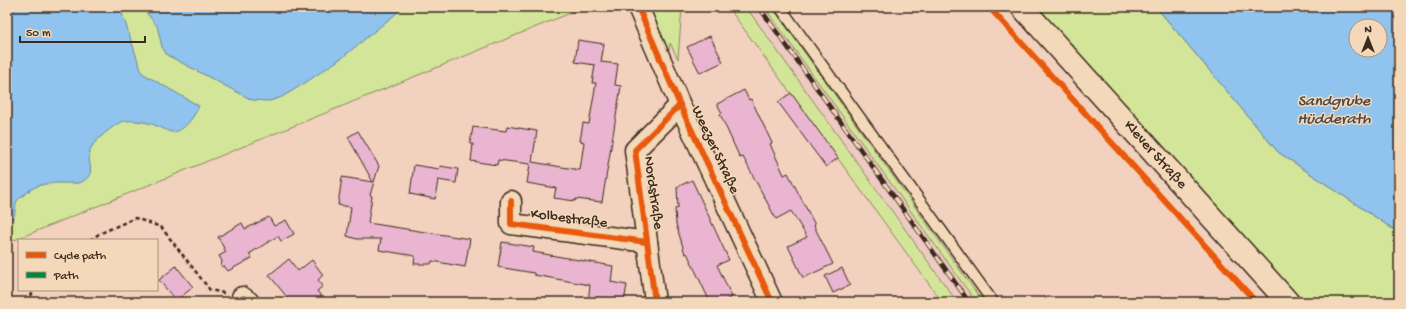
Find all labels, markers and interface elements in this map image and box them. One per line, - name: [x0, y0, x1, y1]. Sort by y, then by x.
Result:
- scale bar: [20, 18, 145, 44]
- north arrow: [1348, 18, 1388, 58]
- text: N: [1364, 24, 1372, 36]
- text: 50 m: [26, 27, 51, 41]
- water label: Sandgrube Hüdderath: [1297, 93, 1371, 130]
- street label: Weezer Straße: [687, 103, 743, 197]
- street label: Klever Straße: [1120, 117, 1191, 193]
- street label: Nordstraße: [639, 155, 667, 231]
- street label: Kolbestraße: [530, 205, 609, 233]
- legend: [18, 239, 158, 291]
- text: Cycle path: [54, 250, 107, 264]
- text: Path: [53, 270, 79, 284]

